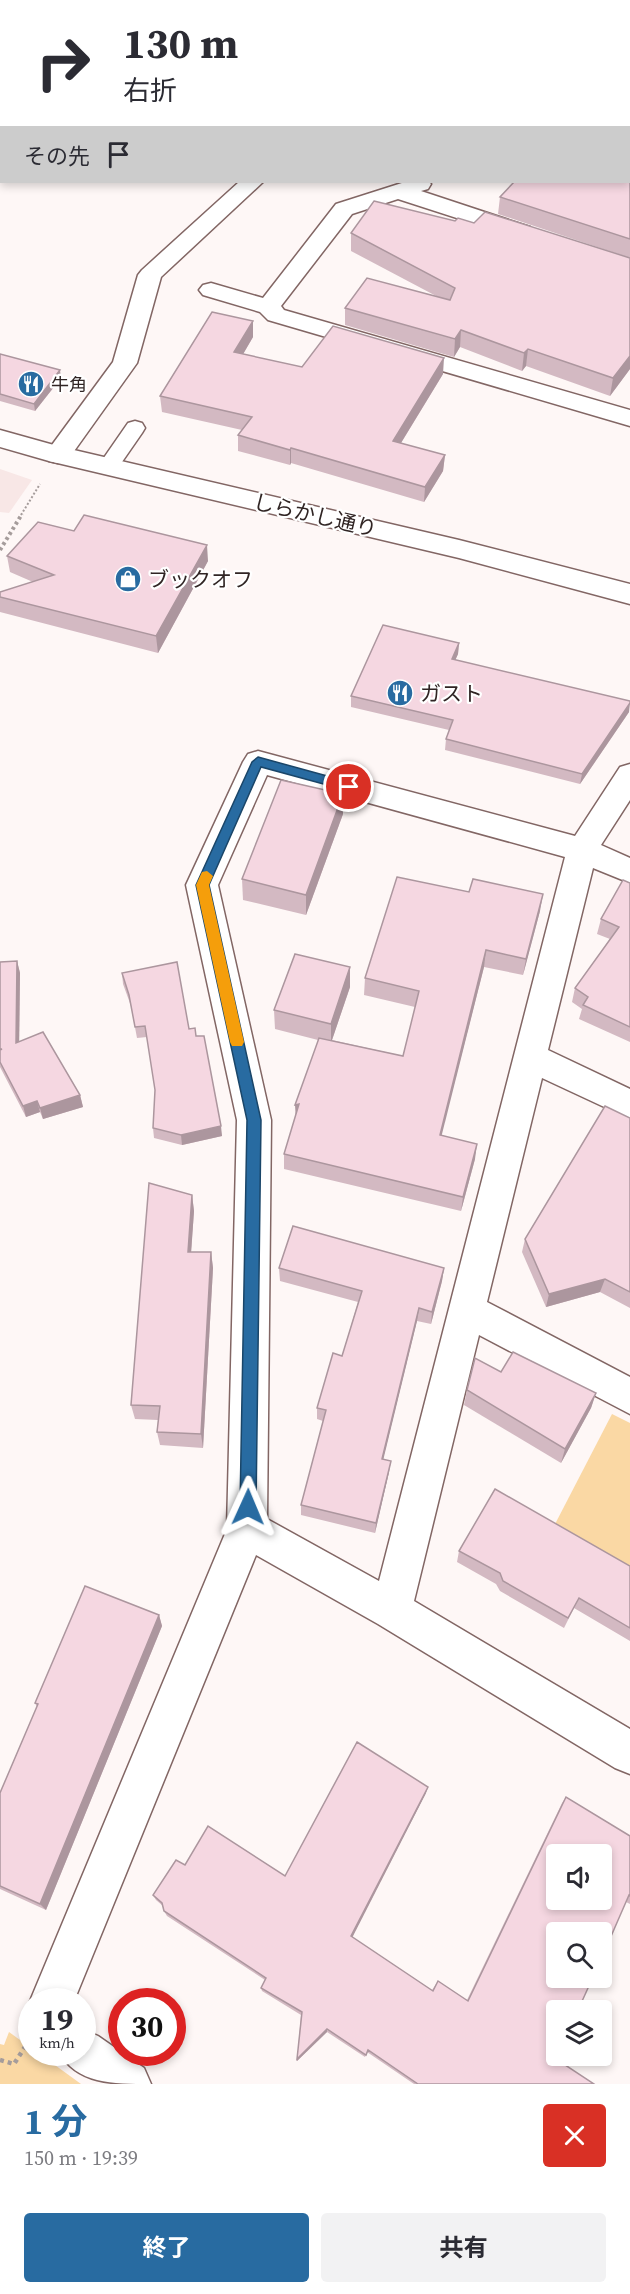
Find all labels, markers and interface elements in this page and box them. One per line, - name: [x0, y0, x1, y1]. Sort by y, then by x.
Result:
- text: 130 m: [123, 14, 238, 72]
- icon: right: [24, 24, 102, 102]
- text: 右折: [123, 72, 177, 109]
- icon: arrive: [102, 138, 135, 171]
- text: その先: [24, 141, 90, 171]
- restaurant icon: 牛角: [16, 369, 46, 399]
- place label: 牛角: [51, 372, 87, 397]
- street label: しらかし通り: [250, 487, 380, 543]
- shop icon: ブックオフ: [113, 564, 143, 594]
- place label: ブックオフ: [148, 565, 253, 594]
- restaurant icon: ガスト: [385, 678, 415, 708]
- place label: ガスト: [420, 679, 483, 708]
- pin: [323, 761, 374, 812]
- icon: arrive: [332, 770, 365, 803]
- position arrow: [216, 1475, 280, 1539]
- map controls: [546, 1844, 612, 2066]
- button: sound: [546, 1844, 612, 1910]
- button: search: [546, 1922, 612, 1988]
- speed limit sign: 30: [108, 1988, 186, 2066]
- text: 19: [41, 1999, 73, 2040]
- button: layers: [546, 2000, 612, 2066]
- text: km/h: [39, 2032, 75, 2053]
- text: 1 分: [24, 2097, 87, 2146]
- button: close: [543, 2104, 606, 2167]
- text: 150 m · 19:39: [24, 2144, 138, 2172]
- button: 終了: [24, 2213, 309, 2282]
- button: 共有: [321, 2213, 606, 2282]

